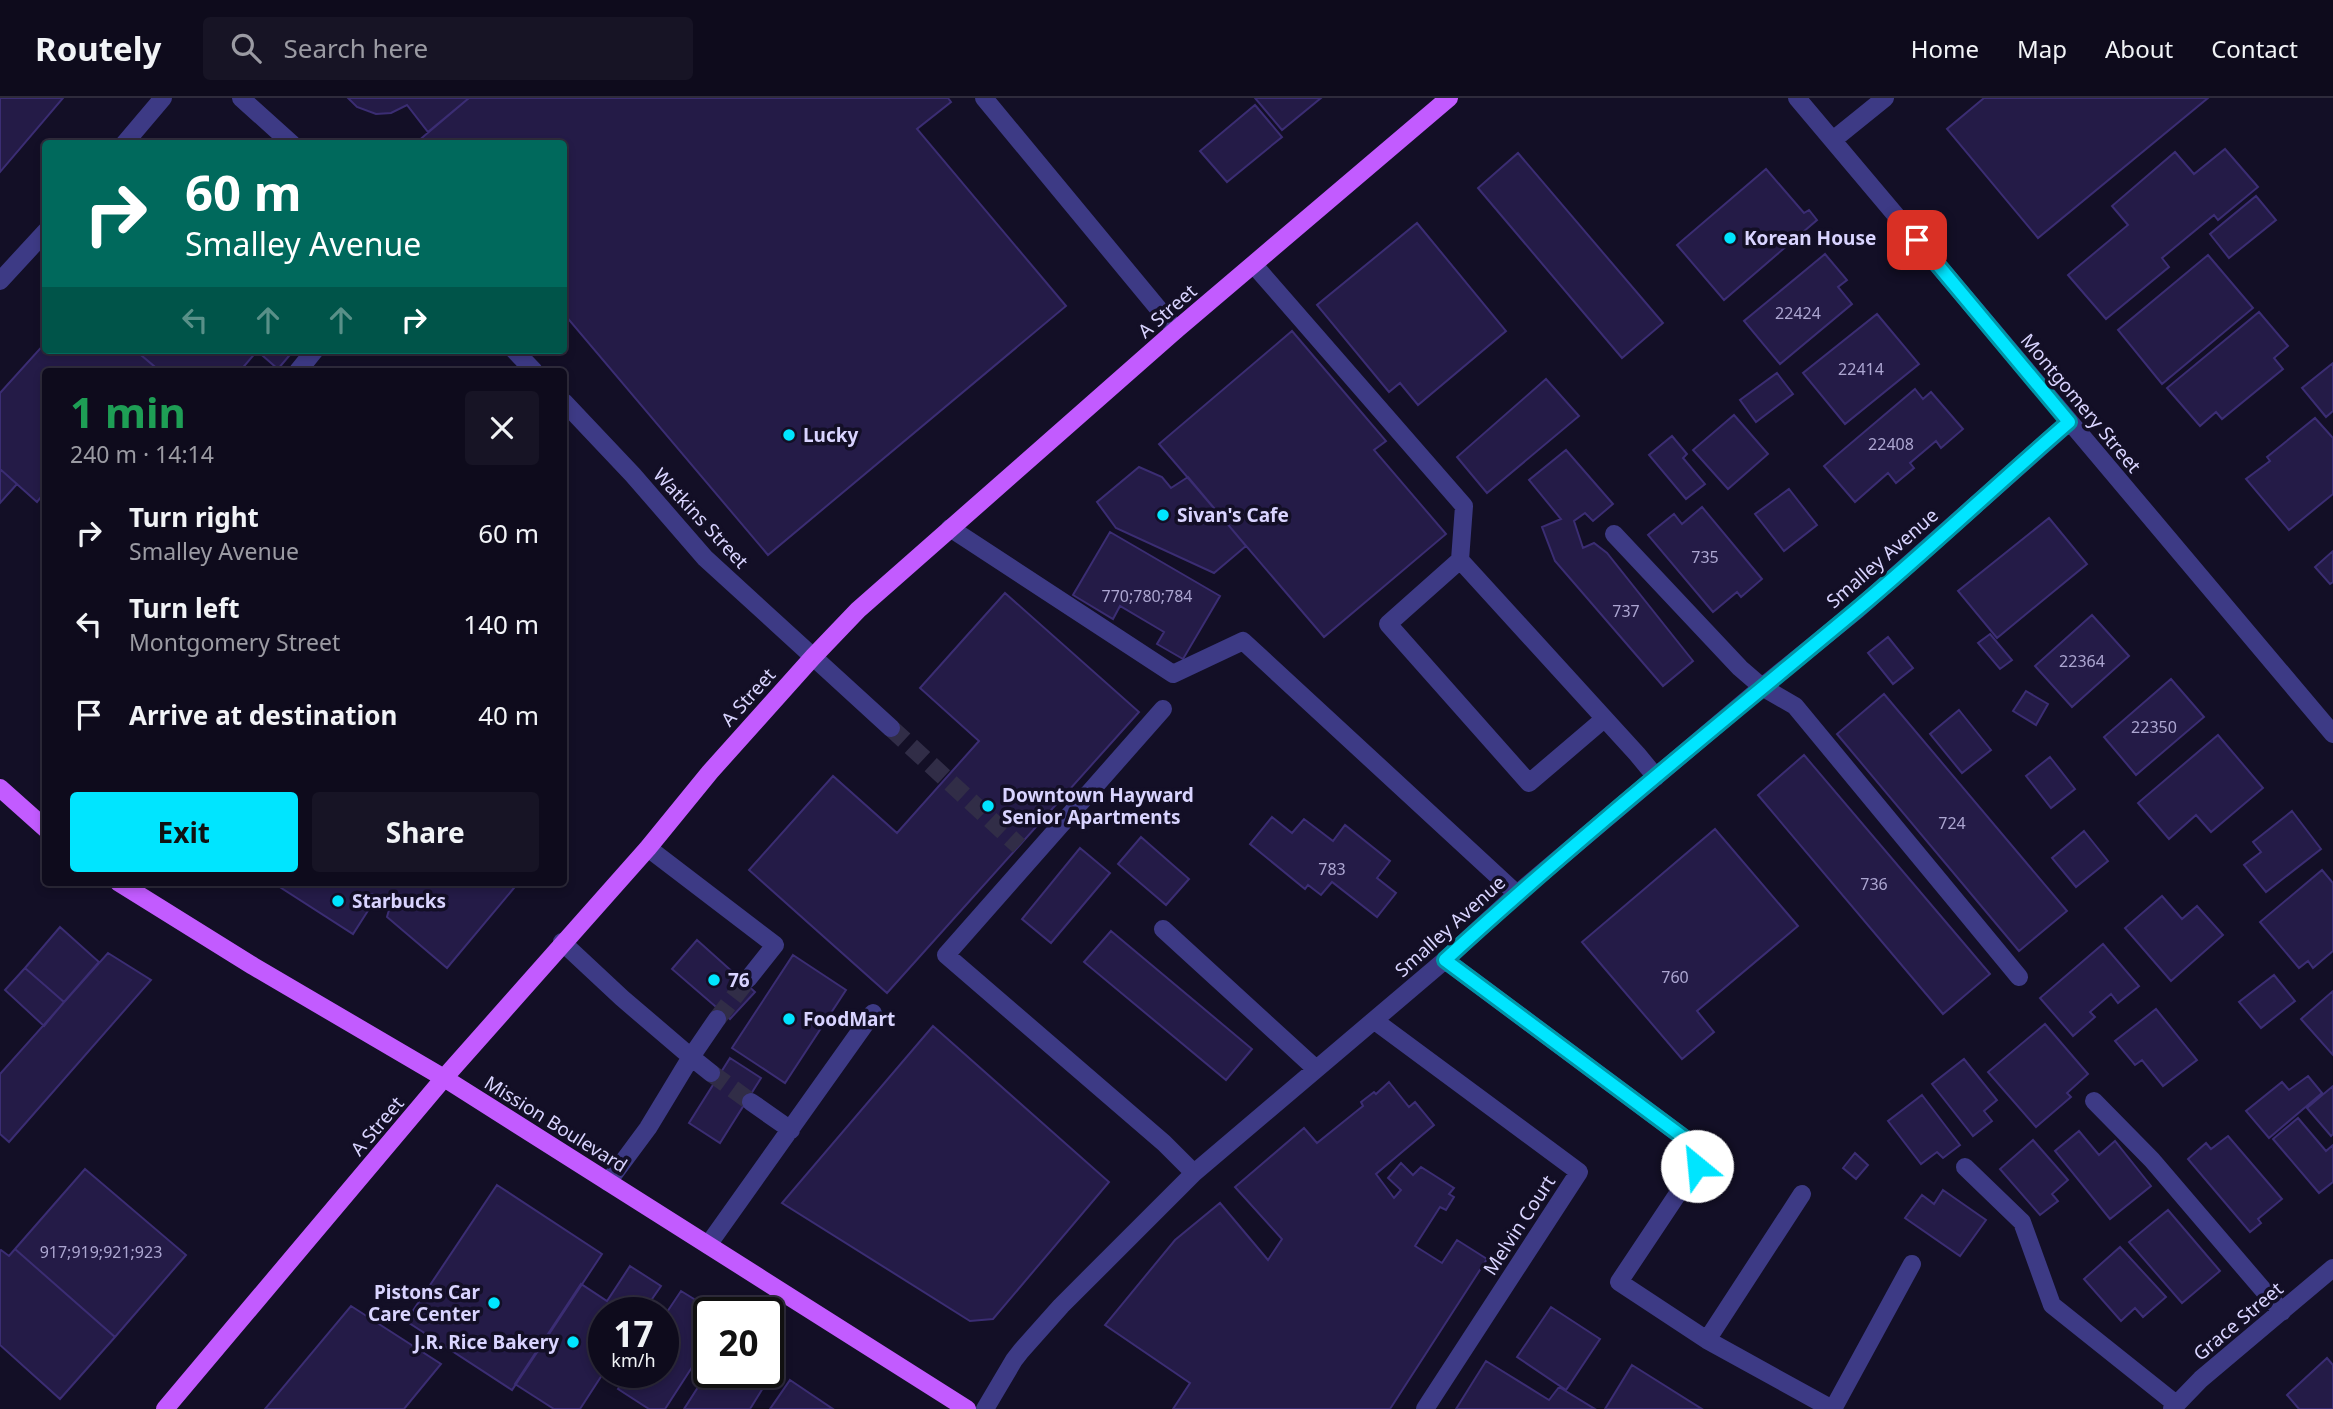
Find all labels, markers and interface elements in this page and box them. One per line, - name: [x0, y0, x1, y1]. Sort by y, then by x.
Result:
- search box: [203, 17, 693, 80]
- text: Routely: [35, 26, 161, 71]
- icon: search: [227, 29, 265, 67]
- text: Search here: [283, 30, 428, 66]
- text: Home: [1911, 32, 1979, 65]
- text: Map: [2017, 32, 2067, 65]
- text: About: [2105, 32, 2173, 65]
- text: Contact: [2211, 32, 2298, 65]
- text: 60 m: [185, 159, 302, 225]
- icon: right: [70, 168, 161, 259]
- pin: [1887, 210, 1947, 270]
- icon: arrive: [1898, 221, 1936, 259]
- text: Smalley Avenue: [185, 222, 421, 265]
- place label: Korean House: [1744, 225, 1876, 251]
- marker: Korean House: [1722, 230, 1738, 246]
- street label: A Street: [1132, 278, 1202, 344]
- icon: left: [176, 301, 214, 339]
- icon: ahead: [249, 301, 287, 339]
- icon: ahead: [322, 301, 360, 339]
- icon: right: [395, 301, 433, 339]
- house number: 22424: [1775, 302, 1821, 324]
- street label: Montgomery Street: [2015, 328, 2147, 478]
- house number: 22414: [1838, 358, 1884, 380]
- text: 1 min: [70, 383, 186, 440]
- button: close: [465, 391, 539, 465]
- place label: Lucky: [803, 422, 859, 448]
- marker: Lucky: [781, 427, 797, 443]
- house number: 22408: [1868, 433, 1914, 455]
- text: 240 m · 14:14: [70, 438, 214, 470]
- street label: Watkins Street: [648, 462, 754, 574]
- text: Turn right: [129, 499, 259, 535]
- place label: Sivan's Cafe: [1177, 502, 1289, 528]
- street label: Smalley Avenue: [1821, 502, 1943, 614]
- marker: Sivan's Cafe: [1155, 507, 1171, 523]
- icon: right: [70, 514, 108, 552]
- text: 60 m: [478, 515, 539, 551]
- text: Smalley Avenue: [129, 535, 299, 567]
- house number: 735: [1691, 546, 1719, 568]
- house number: 770;780;784: [1102, 585, 1192, 607]
- text: Turn left: [129, 590, 240, 626]
- house number: 737: [1612, 600, 1640, 622]
- icon: left: [70, 605, 108, 643]
- text: 140 m: [463, 606, 539, 642]
- text: Montgomery Street: [129, 626, 340, 658]
- house number: 22364: [2059, 650, 2105, 672]
- street label: A Street: [715, 662, 781, 732]
- icon: arrive: [70, 696, 108, 734]
- text: Arrive at destination: [129, 697, 398, 733]
- text: 40 m: [478, 697, 539, 733]
- house number: 22350: [2131, 716, 2177, 738]
- place label: Downtown Hayward Senior Apartments: [1002, 782, 1194, 830]
- button: Exit: [70, 792, 298, 872]
- button: Share: [312, 792, 539, 872]
- marker: Downtown Hayward Senior Apartments: [980, 798, 996, 814]
- house number: 724: [1938, 812, 1966, 834]
- house number: 783: [1318, 858, 1346, 880]
- street label: Smalley Avenue: [1389, 869, 1511, 983]
- house number: 736: [1860, 873, 1888, 895]
- place label: Starbucks: [352, 888, 446, 914]
- marker: Starbucks: [330, 893, 346, 909]
- house number: 760: [1661, 966, 1689, 988]
- place label: 76: [728, 967, 750, 993]
- marker: 76: [706, 972, 722, 988]
- place label: FoodMart: [803, 1006, 895, 1032]
- marker: FoodMart: [781, 1011, 797, 1027]
- street label: Mission Boulevard: [480, 1070, 632, 1178]
- street label: A Street: [344, 1091, 410, 1161]
- position arrow: [1660, 1129, 1734, 1203]
- street label: Melvin Court: [1477, 1170, 1561, 1280]
- house number: 917;919;921;923: [40, 1241, 162, 1263]
- street label: Grace Street: [2188, 1276, 2289, 1366]
- place label: Pistons Car Care Center: [368, 1279, 481, 1327]
- marker: Pistons Car Care Center: [486, 1295, 502, 1311]
- speed limit sign: 20: [693, 1297, 784, 1388]
- text: 17: [613, 1310, 654, 1357]
- place label: J.R. Rice Bakery: [412, 1329, 559, 1355]
- marker: J.R. Rice Bakery: [565, 1334, 581, 1350]
- text: km/h: [611, 1348, 656, 1372]

